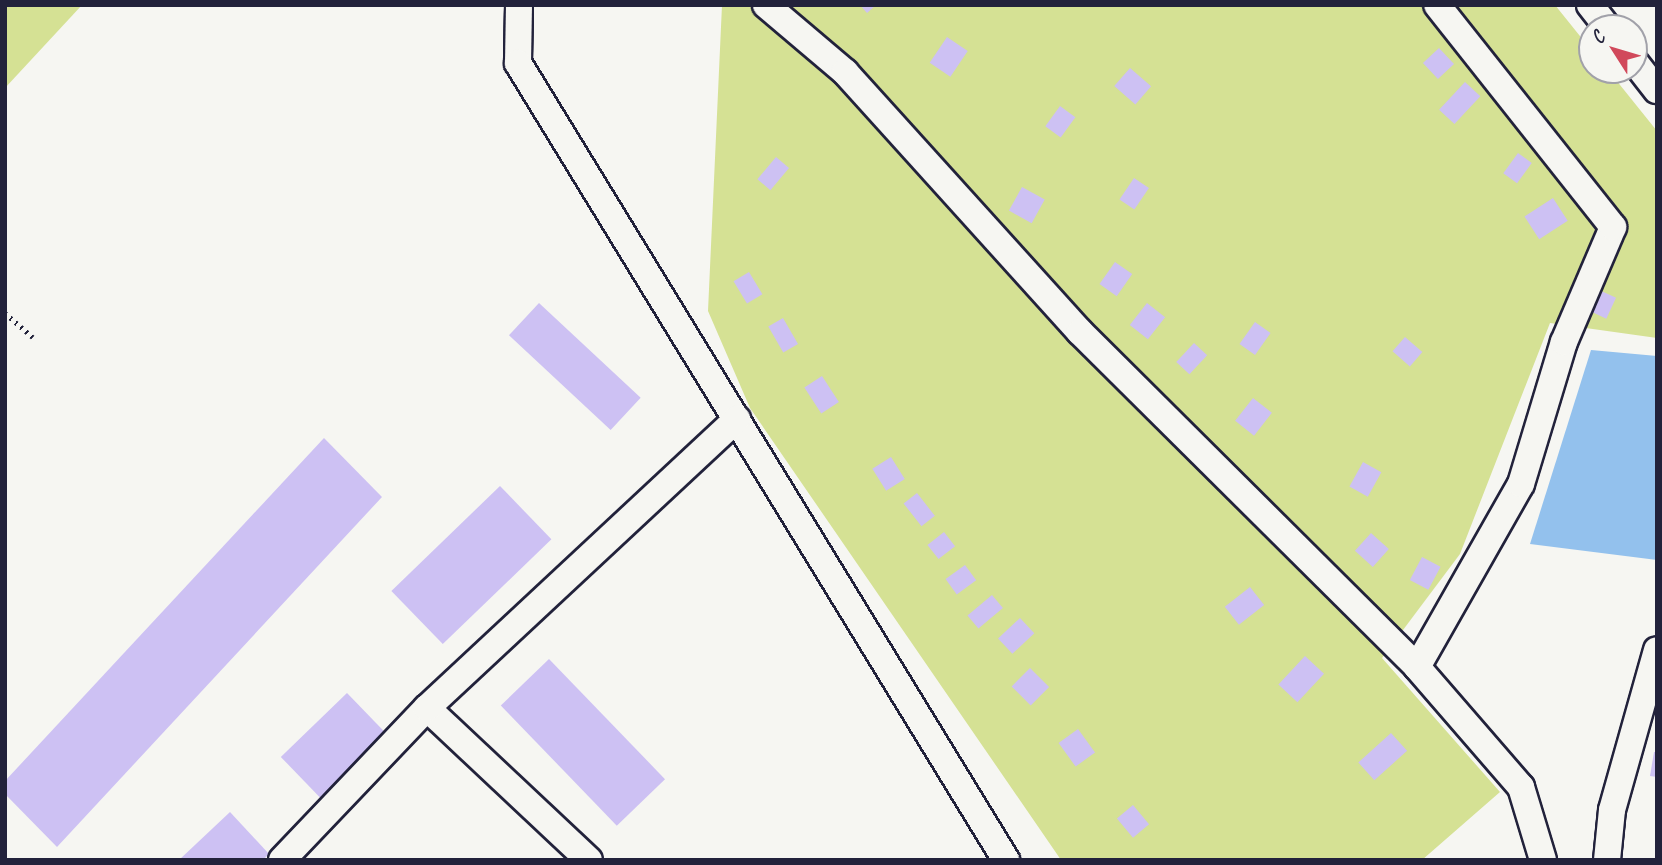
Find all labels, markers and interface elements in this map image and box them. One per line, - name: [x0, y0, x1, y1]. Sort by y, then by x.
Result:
- north arrow: [1578, 14, 1648, 84]
- text: С: [1585, 27, 1610, 49]

